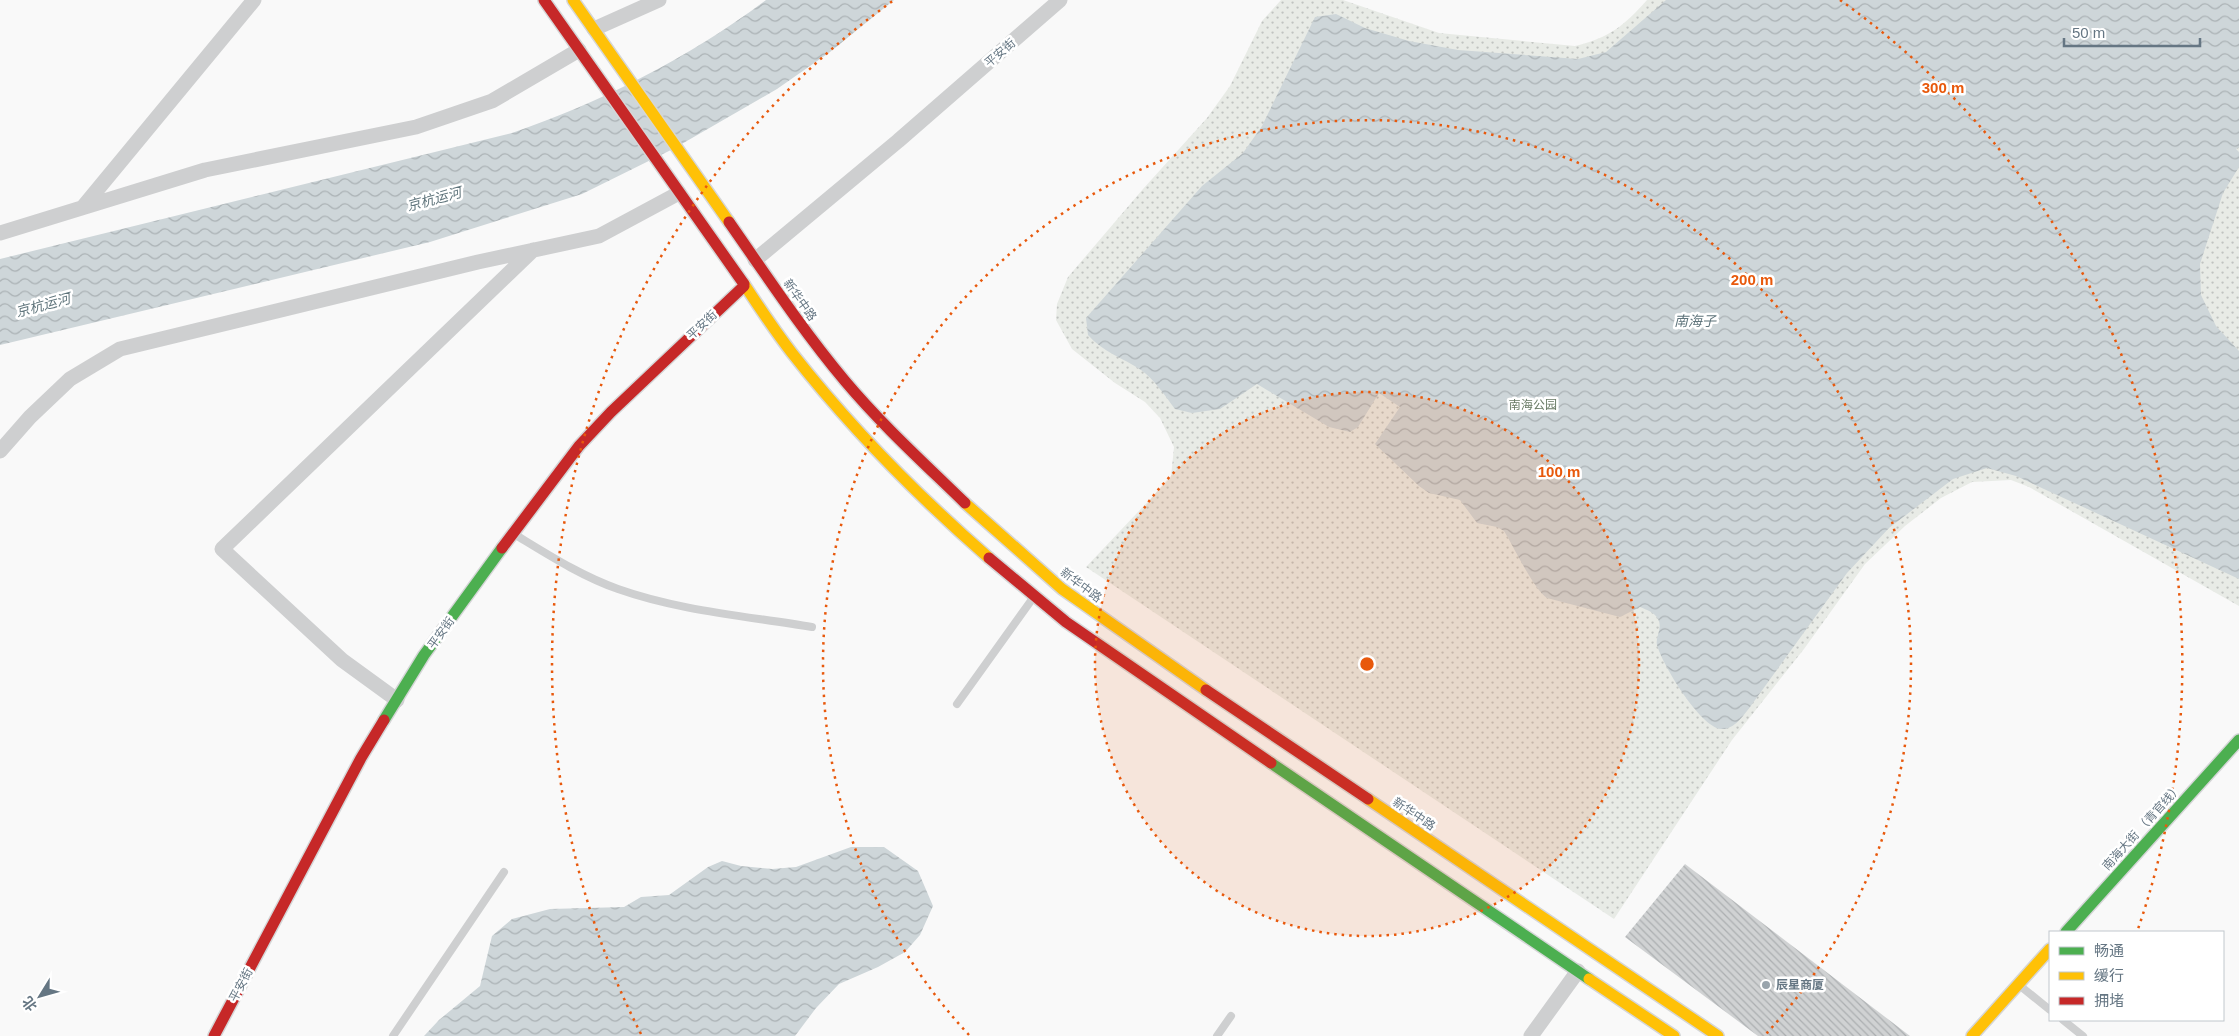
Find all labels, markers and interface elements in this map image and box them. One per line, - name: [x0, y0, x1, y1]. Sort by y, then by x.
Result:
- scale bar: [2064, 15, 2200, 47]
- text: 50 m: [2072, 24, 2105, 41]
- street label: 平安街: [982, 36, 1018, 70]
- text: 300 m: [1922, 79, 1964, 96]
- water label: 京杭运河: [405, 183, 466, 214]
- text: 200 m: [1731, 271, 1773, 288]
- street label: 新华中路: [780, 276, 820, 324]
- water label: 京杭运河: [14, 289, 75, 320]
- street label: 平安街: [684, 308, 720, 342]
- water label: 南海子: [1674, 313, 1717, 329]
- park label: 南海公园: [1509, 398, 1557, 412]
- text: 100 m: [1538, 463, 1580, 480]
- street label: 新华中路: [1058, 565, 1104, 605]
- street label: 平安街: [425, 614, 457, 652]
- centre of rings: [1358, 655, 1376, 673]
- street label: 南海大街 （青官线）: [2100, 781, 2184, 873]
- street label: 新华中路: [1390, 795, 1438, 833]
- legend: [2049, 931, 2224, 1021]
- text: 畅通: [2094, 942, 2124, 959]
- street label: 平安街: [226, 966, 256, 1004]
- text: 缓行: [2094, 967, 2124, 984]
- north arrow: [15, 971, 65, 1021]
- place label: 辰星商厦: [1776, 978, 1824, 992]
- marker: 辰星商厦: [1760, 979, 1772, 991]
- text: 拥堵: [2094, 992, 2124, 1009]
- text: 北: [19, 993, 40, 1014]

